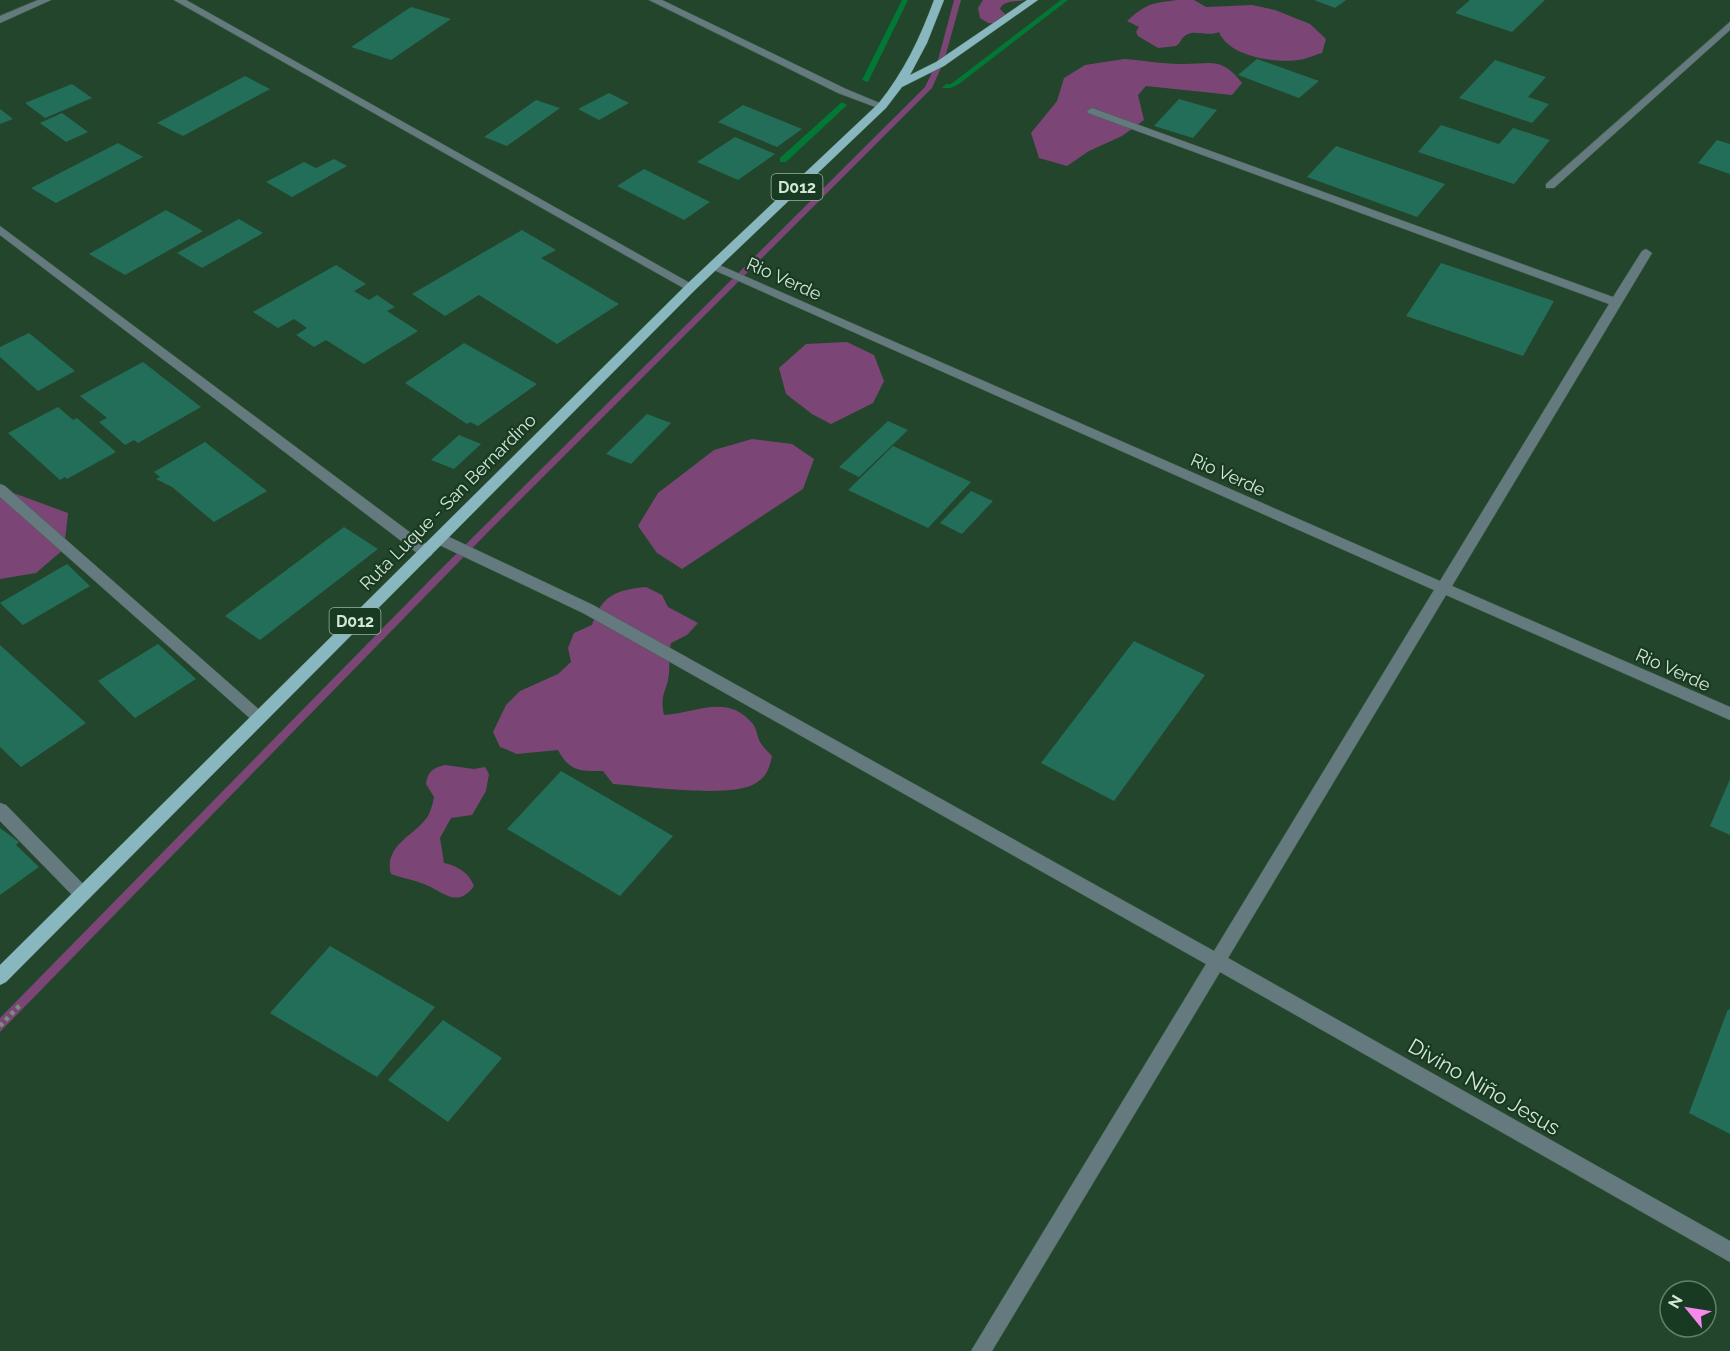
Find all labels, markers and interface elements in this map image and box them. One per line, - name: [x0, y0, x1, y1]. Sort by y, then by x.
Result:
- road number: D012: [772, 174, 822, 200]
- street label: Rio Verde: [744, 253, 825, 305]
- street label: Ruta Luque - San Bernardino: [355, 409, 540, 594]
- street label: Rio Verde: [1188, 449, 1269, 501]
- road number: D012: [330, 608, 380, 634]
- street label: Rio Verde: [1633, 644, 1714, 696]
- street label: Divino Niño Jesus: [1404, 1033, 1564, 1140]
- north arrow: [1658, 1279, 1718, 1339]
- text: N: [1664, 1292, 1687, 1312]

